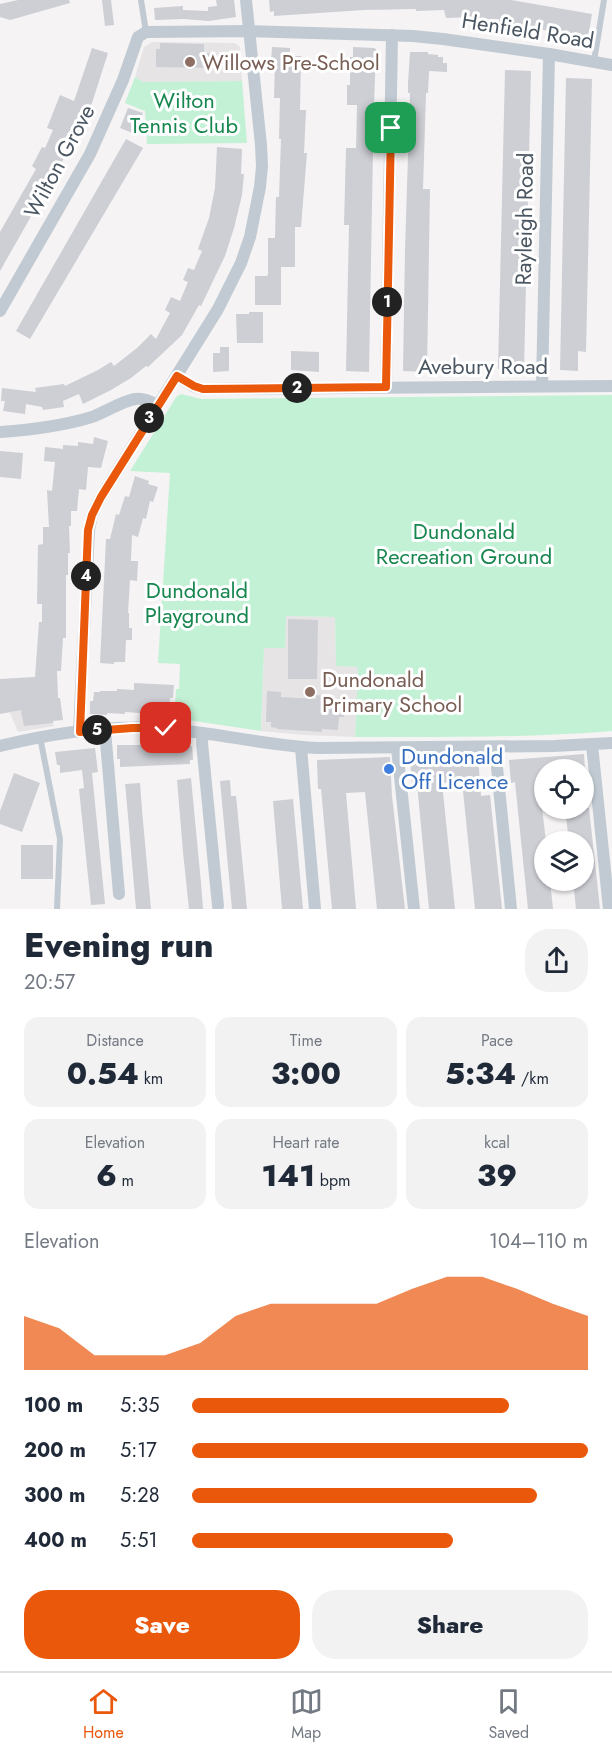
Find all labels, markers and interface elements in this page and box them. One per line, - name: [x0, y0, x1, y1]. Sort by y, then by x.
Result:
- street label: Henfield Road: [460, 4, 596, 56]
- place label: Willows Pre-School: [202, 46, 380, 78]
- marker: Willows Pre-School: [183, 55, 197, 69]
- park label: Wilton Tennis Club: [130, 84, 238, 141]
- street label: Wilton Grove: [16, 98, 102, 224]
- pin: [365, 102, 416, 153]
- icon: arrive: [374, 111, 407, 144]
- street label: Rayleigh Road: [507, 152, 541, 286]
- pin: 1: [372, 287, 402, 317]
- text: 1: [383, 290, 391, 313]
- street label: Avebury Road: [418, 350, 548, 382]
- pin: 2: [282, 373, 312, 403]
- text: 2: [292, 376, 302, 399]
- pin: 3: [134, 403, 164, 433]
- text: 3: [144, 406, 154, 429]
- park label: Dundonald Recreation Ground: [376, 515, 552, 572]
- pin: 4: [71, 561, 101, 591]
- text: 4: [80, 564, 92, 587]
- park label: Dundonald Playground: [145, 574, 249, 631]
- place label: Dundonald Primary School: [322, 663, 462, 720]
- marker: Dundonald Primary School: [303, 685, 317, 699]
- pin: [140, 702, 191, 753]
- icon: check: [149, 711, 182, 744]
- pin: 5: [82, 715, 112, 745]
- text: 5: [92, 718, 102, 741]
- place label: Dundonald Off Licence: [401, 740, 508, 797]
- map controls: [534, 759, 594, 891]
- button: locate: [534, 759, 594, 819]
- marker: Dundonald Off Licence: [382, 762, 396, 776]
- button: layers: [534, 831, 594, 891]
- text: Evening run: [24, 922, 214, 969]
- button: share: [525, 929, 588, 992]
- text: 20:57: [24, 968, 75, 997]
- text: Distance: [86, 1029, 144, 1052]
- text: Time: [290, 1029, 322, 1052]
- text: Pace: [481, 1029, 513, 1052]
- text: 0.54: [67, 1052, 139, 1095]
- text: 3:00: [271, 1052, 341, 1095]
- text: 5:34: [445, 1052, 516, 1095]
- text: km: [139, 1067, 163, 1090]
- text: /km: [516, 1067, 549, 1090]
- text: Elevation: [85, 1131, 145, 1154]
- text: Heart rate: [273, 1131, 339, 1154]
- text: kcal: [484, 1131, 510, 1154]
- text: 6: [96, 1154, 117, 1197]
- text: 141: [261, 1154, 315, 1197]
- text: 39: [477, 1154, 517, 1197]
- text: m: [117, 1169, 134, 1192]
- text: bpm: [315, 1169, 351, 1192]
- text: Elevation: [24, 1227, 99, 1256]
- text: 104–110 m: [489, 1227, 588, 1256]
- text: 100 m: [24, 1391, 83, 1420]
- text: 5:35: [120, 1391, 159, 1420]
- text: 200 m: [24, 1436, 86, 1465]
- text: 5:17: [120, 1436, 157, 1465]
- text: 300 m: [24, 1481, 85, 1510]
- text: 5:28: [120, 1481, 160, 1510]
- text: 400 m: [24, 1526, 87, 1555]
- text: 5:51: [120, 1526, 158, 1555]
- button: Save: [24, 1590, 300, 1659]
- button: Share: [312, 1590, 588, 1659]
- tab: Home: [83, 1685, 124, 1744]
- tab: Map: [290, 1685, 323, 1744]
- tab: Saved: [489, 1685, 529, 1744]

